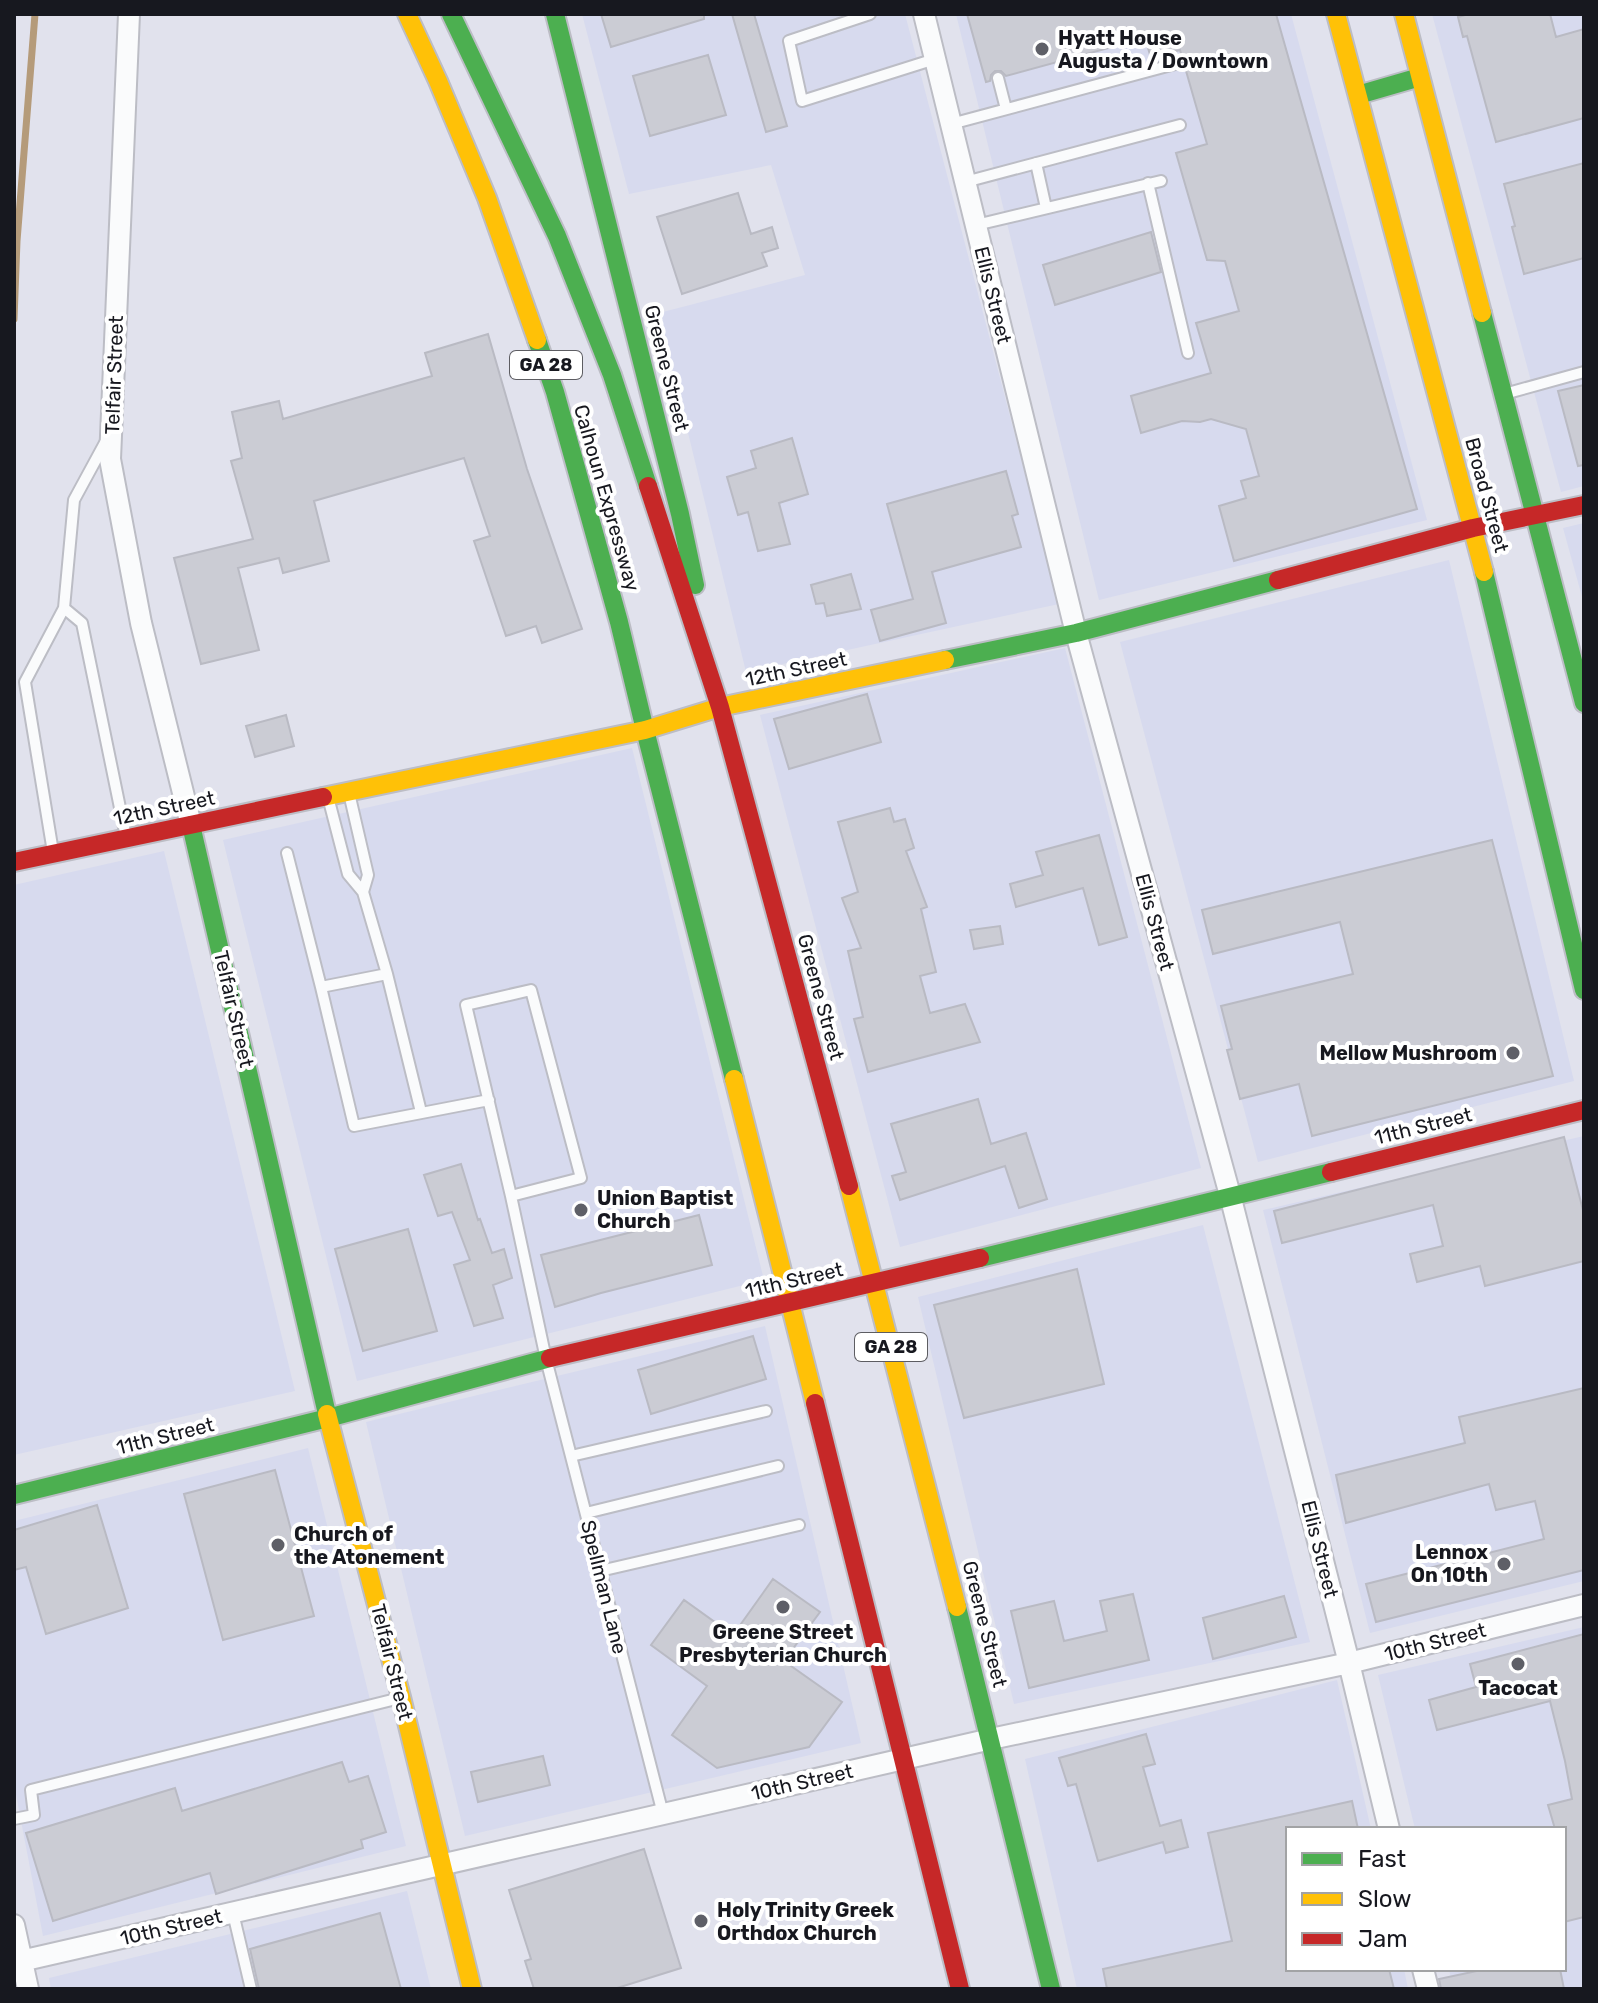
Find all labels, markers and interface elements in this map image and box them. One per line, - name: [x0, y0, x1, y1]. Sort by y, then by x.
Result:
- place label: Hyatt House Augusta / Downtown: [1058, 26, 1269, 73]
- marker: Hyatt House Augusta / Downtown: [1033, 40, 1051, 58]
- street label: Ellis Street: [969, 244, 1017, 346]
- street label: Greene Street: [640, 302, 694, 434]
- street label: Telfair Street: [100, 315, 128, 435]
- road number: GA 28: [510, 351, 582, 379]
- street label: Calhoun Expressway: [569, 402, 645, 594]
- street label: Broad Street: [1460, 435, 1514, 555]
- street label: 12th Street: [743, 647, 849, 691]
- street label: 12th Street: [111, 786, 217, 830]
- street label: Ellis Street: [1131, 871, 1180, 973]
- street label: Greene Street: [793, 931, 849, 1063]
- street label: Telfair Street: [209, 948, 259, 1070]
- place label: Mellow Mushroom: [1319, 1041, 1497, 1065]
- marker: Mellow Mushroom: [1504, 1044, 1522, 1062]
- street label: 11th Street: [1372, 1102, 1475, 1150]
- place label: Union Baptist Church: [597, 1186, 733, 1233]
- marker: Union Baptist Church: [572, 1201, 590, 1219]
- street label: 11th Street: [743, 1257, 846, 1303]
- road number: GA 28: [855, 1333, 927, 1361]
- street label: 11th Street: [114, 1412, 217, 1460]
- street label: Ellis Street: [1296, 1498, 1344, 1600]
- street label: Spellman Lane: [576, 1518, 632, 1656]
- place label: Church of the Atonement: [294, 1522, 444, 1569]
- marker: Church of the Atonement: [269, 1536, 287, 1554]
- place label: Lennox On 10th: [1411, 1540, 1488, 1587]
- marker: Lennox On 10th: [1495, 1555, 1513, 1573]
- street label: Greene Street: [958, 1558, 1012, 1690]
- marker: Greene Street Presbyterian Church: [774, 1598, 792, 1616]
- street label: Telfair Street: [366, 1601, 418, 1723]
- street label: 10th Street: [1382, 1618, 1489, 1666]
- place label: Greene Street Presbyterian Church: [679, 1620, 887, 1667]
- marker: Tacocat: [1509, 1655, 1527, 1673]
- place label: Tacocat: [1478, 1676, 1558, 1700]
- street label: 10th Street: [749, 1759, 856, 1805]
- legend: [1286, 1827, 1566, 1971]
- text: Fast: [1358, 1845, 1406, 1873]
- text: Slow: [1358, 1885, 1411, 1913]
- place label: Holy Trinity Greek Orthdox Church: [717, 1898, 894, 1945]
- street label: 10th Street: [118, 1904, 225, 1950]
- marker: Holy Trinity Greek Orthdox Church: [692, 1912, 710, 1930]
- text: Jam: [1358, 1925, 1408, 1953]

